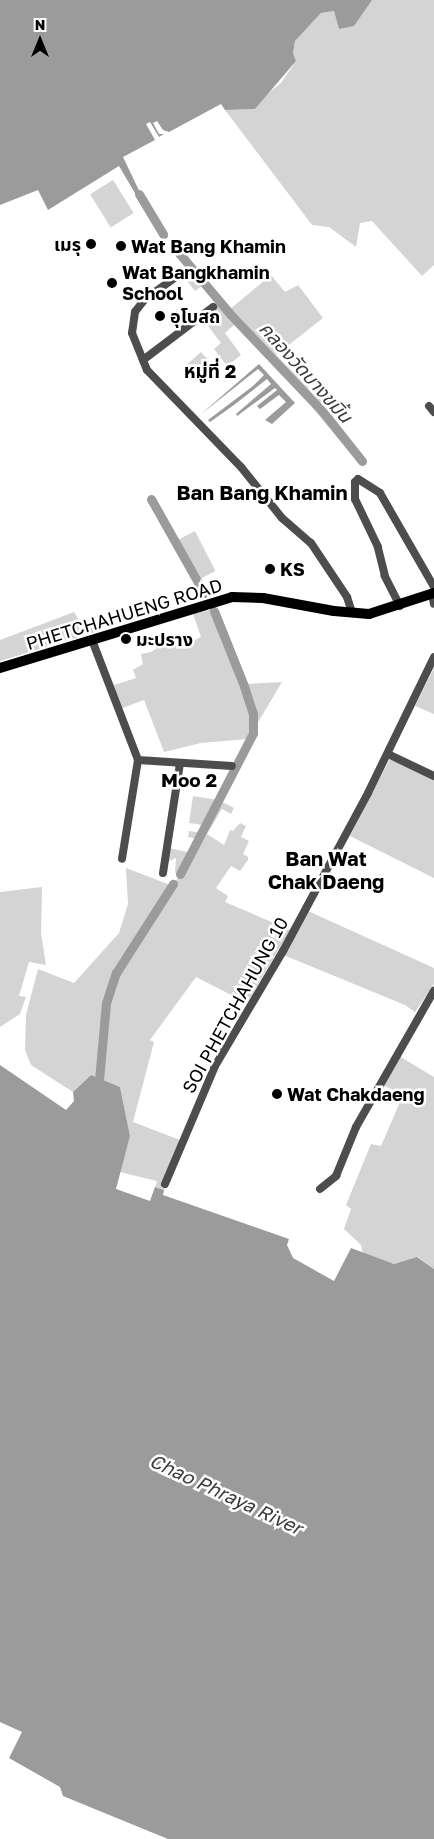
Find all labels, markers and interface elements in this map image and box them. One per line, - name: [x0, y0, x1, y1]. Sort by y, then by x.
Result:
- north arrow: [15, 15, 65, 65]
- text: N: [35, 16, 45, 33]
- place label: เมรุ: [54, 233, 81, 255]
- place label: Wat Bang Khamin: [131, 235, 286, 257]
- marker: เมรุ: [85, 238, 97, 250]
- marker: Wat Bang Khamin: [115, 240, 127, 252]
- place label: Wat Bangkhamin School: [122, 262, 270, 304]
- marker: Wat Bangkhamin School: [106, 277, 118, 289]
- place label: อุโบสถ: [170, 305, 220, 327]
- marker: อุโบสถ: [154, 310, 166, 322]
- water label: คลองวัดบางขมิ้น: [255, 317, 357, 427]
- district label: หมู่ที่ 2: [184, 360, 236, 382]
- district label: Ban Bang Khamin: [176, 480, 348, 504]
- place label: KS: [280, 558, 305, 580]
- marker: KS: [264, 563, 276, 575]
- street label: PHETCHAHUENG ROAD: [23, 574, 225, 654]
- place label: มะปราง: [136, 628, 193, 650]
- marker: มะปราง: [120, 633, 132, 645]
- district label: Moo 2: [161, 769, 217, 791]
- district label: Ban Wat Chak Daeng: [268, 847, 384, 894]
- street label: SOI PHETCHAHUNG 10: [178, 913, 292, 1097]
- place label: Wat Chakdaeng: [287, 1083, 425, 1105]
- marker: Wat Chakdaeng: [271, 1088, 283, 1100]
- water label: Chao Phraya River: [146, 1449, 306, 1539]

